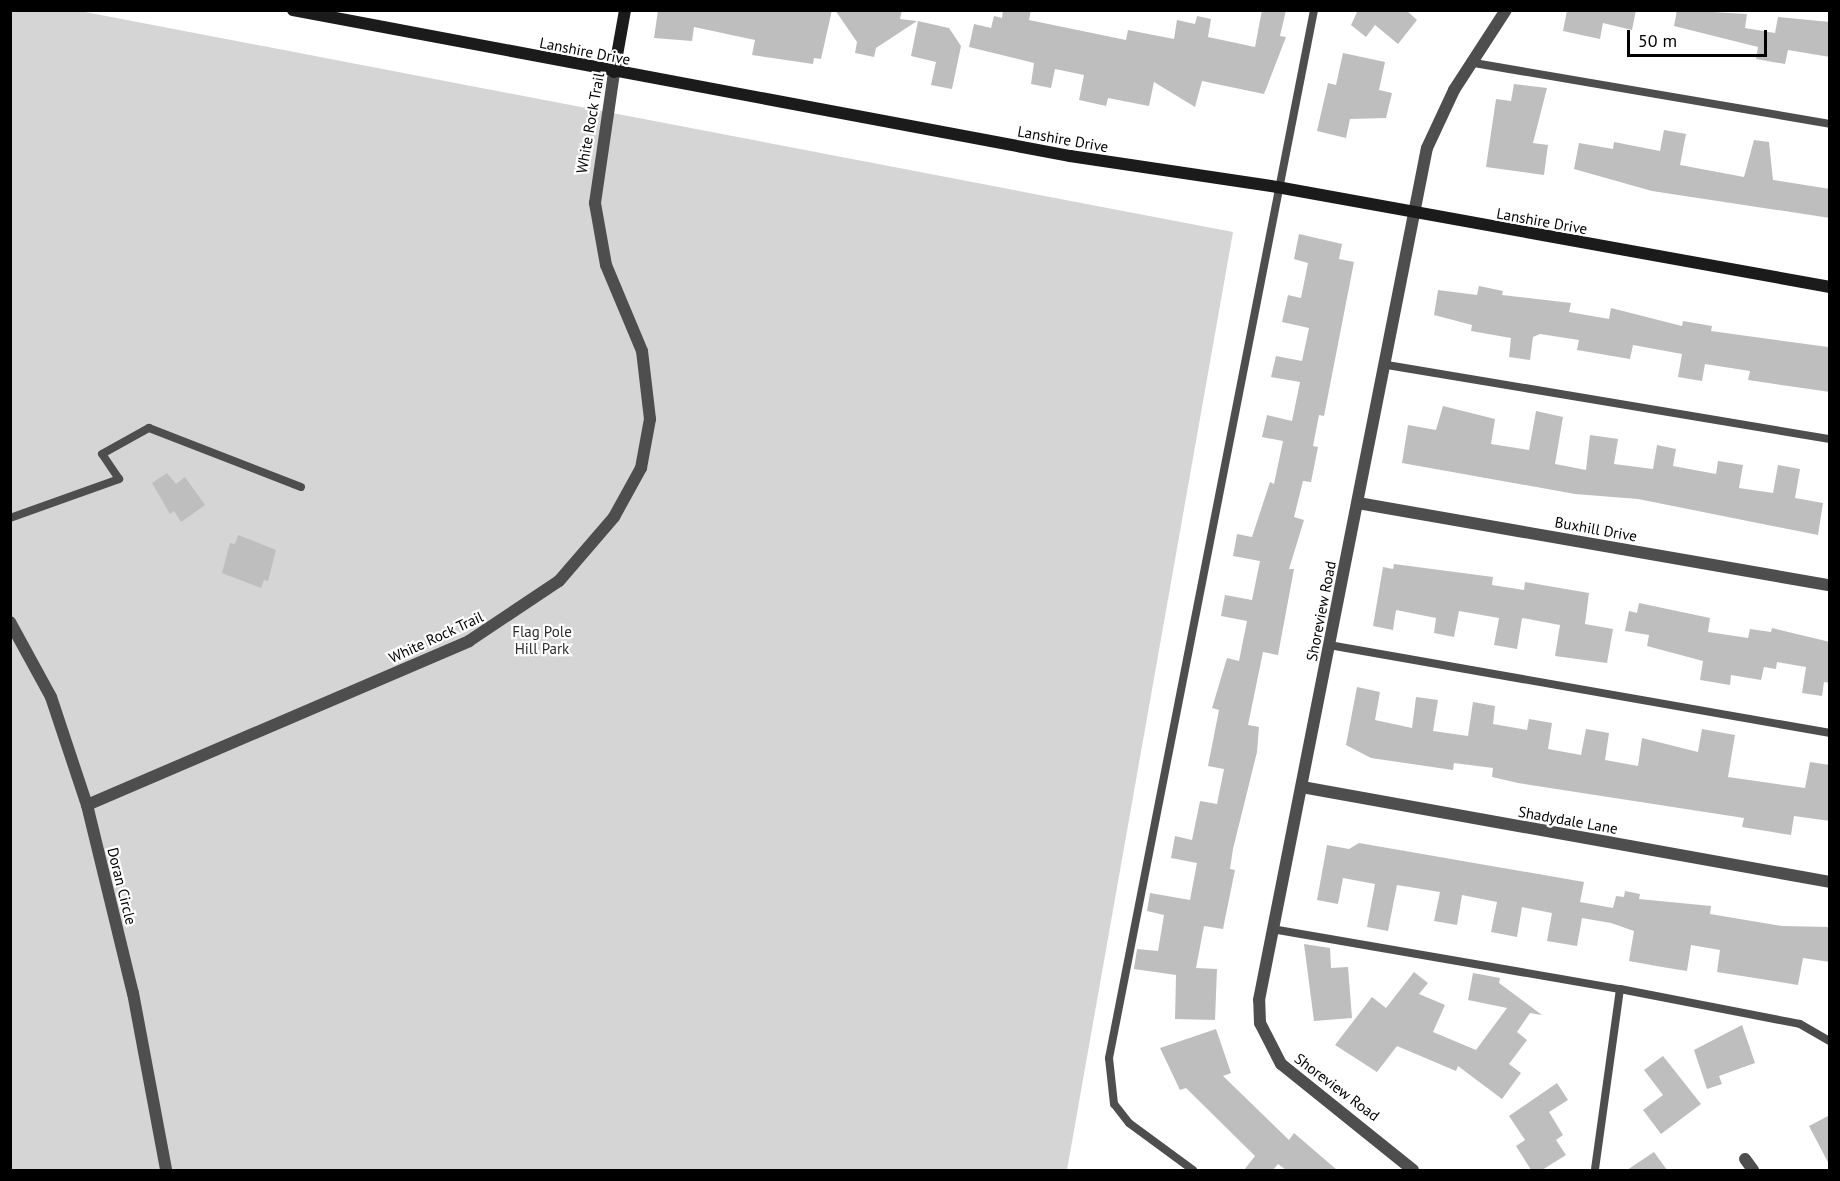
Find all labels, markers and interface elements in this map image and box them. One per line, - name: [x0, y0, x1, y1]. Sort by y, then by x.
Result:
- scale bar: [1630, 18, 1770, 56]
- text: 50 m: [1638, 29, 1677, 52]
- street label: Lanshire Drive: [538, 33, 632, 69]
- street label: White Rock Trail: [572, 71, 608, 175]
- street label: Lanshire Drive: [1016, 122, 1110, 156]
- street label: Lanshire Drive: [1495, 204, 1589, 238]
- street label: Buxhill Drive: [1553, 513, 1639, 545]
- street label: Shoreview Road: [1302, 559, 1340, 663]
- street label: White Rock Trail: [385, 607, 487, 667]
- park label: Flag Pole Hill Park: [512, 622, 572, 657]
- street label: Shadydale Lane: [1517, 802, 1619, 838]
- street label: Doran Circle: [104, 845, 140, 927]
- street label: Shoreview Road: [1291, 1049, 1383, 1125]

